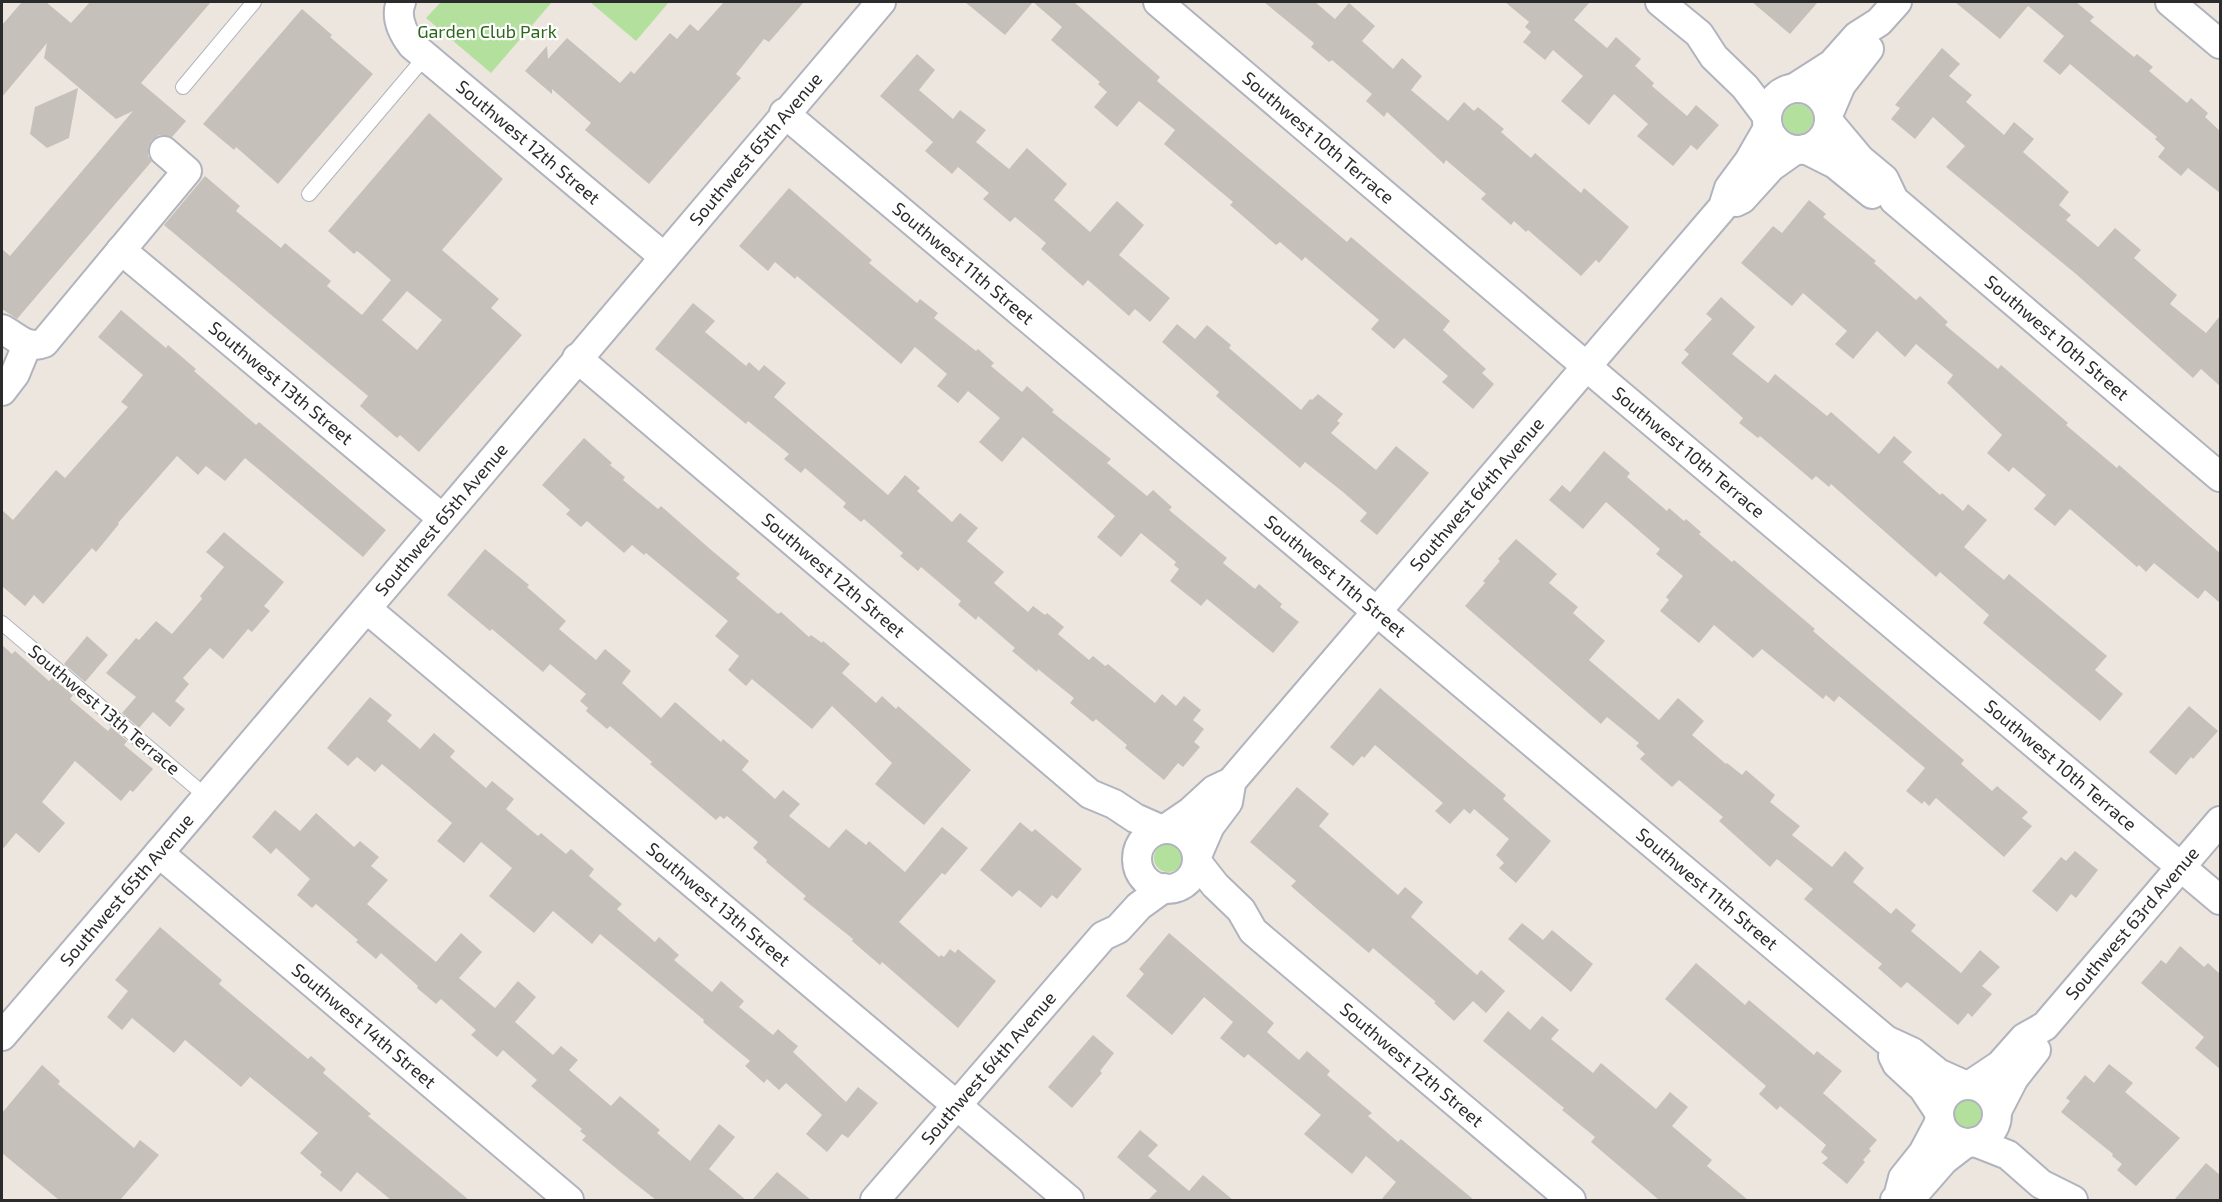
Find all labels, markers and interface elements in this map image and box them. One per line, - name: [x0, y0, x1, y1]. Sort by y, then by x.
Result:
- park label: Garden Club Park: [417, 20, 557, 42]
- street label: Southwest 10th Terrace: [1238, 67, 1399, 208]
- street label: Southwest 65th Avenue: [684, 68, 826, 230]
- street label: Southwest 12th Street: [452, 75, 605, 209]
- street label: Southwest 11th Street: [888, 197, 1039, 329]
- street label: Southwest 10th Street: [1981, 270, 2134, 405]
- street label: Southwest 13th Street: [205, 316, 358, 449]
- street label: Southwest 10th Terrace: [1609, 381, 1770, 522]
- street label: Southwest 64th Avenue: [1404, 413, 1548, 575]
- street label: Southwest 65th Avenue: [370, 438, 512, 600]
- street label: Southwest 12th Street: [758, 508, 910, 642]
- street label: Southwest 11th Street: [1260, 510, 1411, 642]
- street label: Southwest 13th Terrace: [24, 639, 185, 779]
- street label: Southwest 10th Terrace: [1980, 694, 2142, 835]
- street label: Southwest 65th Avenue: [55, 809, 197, 970]
- street label: Southwest 11th Street: [1632, 823, 1783, 954]
- street label: Southwest 13th Street: [642, 837, 795, 971]
- street label: Southwest 63rd Avenue: [2060, 842, 2203, 1004]
- street label: Southwest 14th Street: [288, 958, 441, 1093]
- street label: Southwest 64th Avenue: [916, 987, 1060, 1149]
- street label: Southwest 12th Street: [1336, 997, 1488, 1131]

